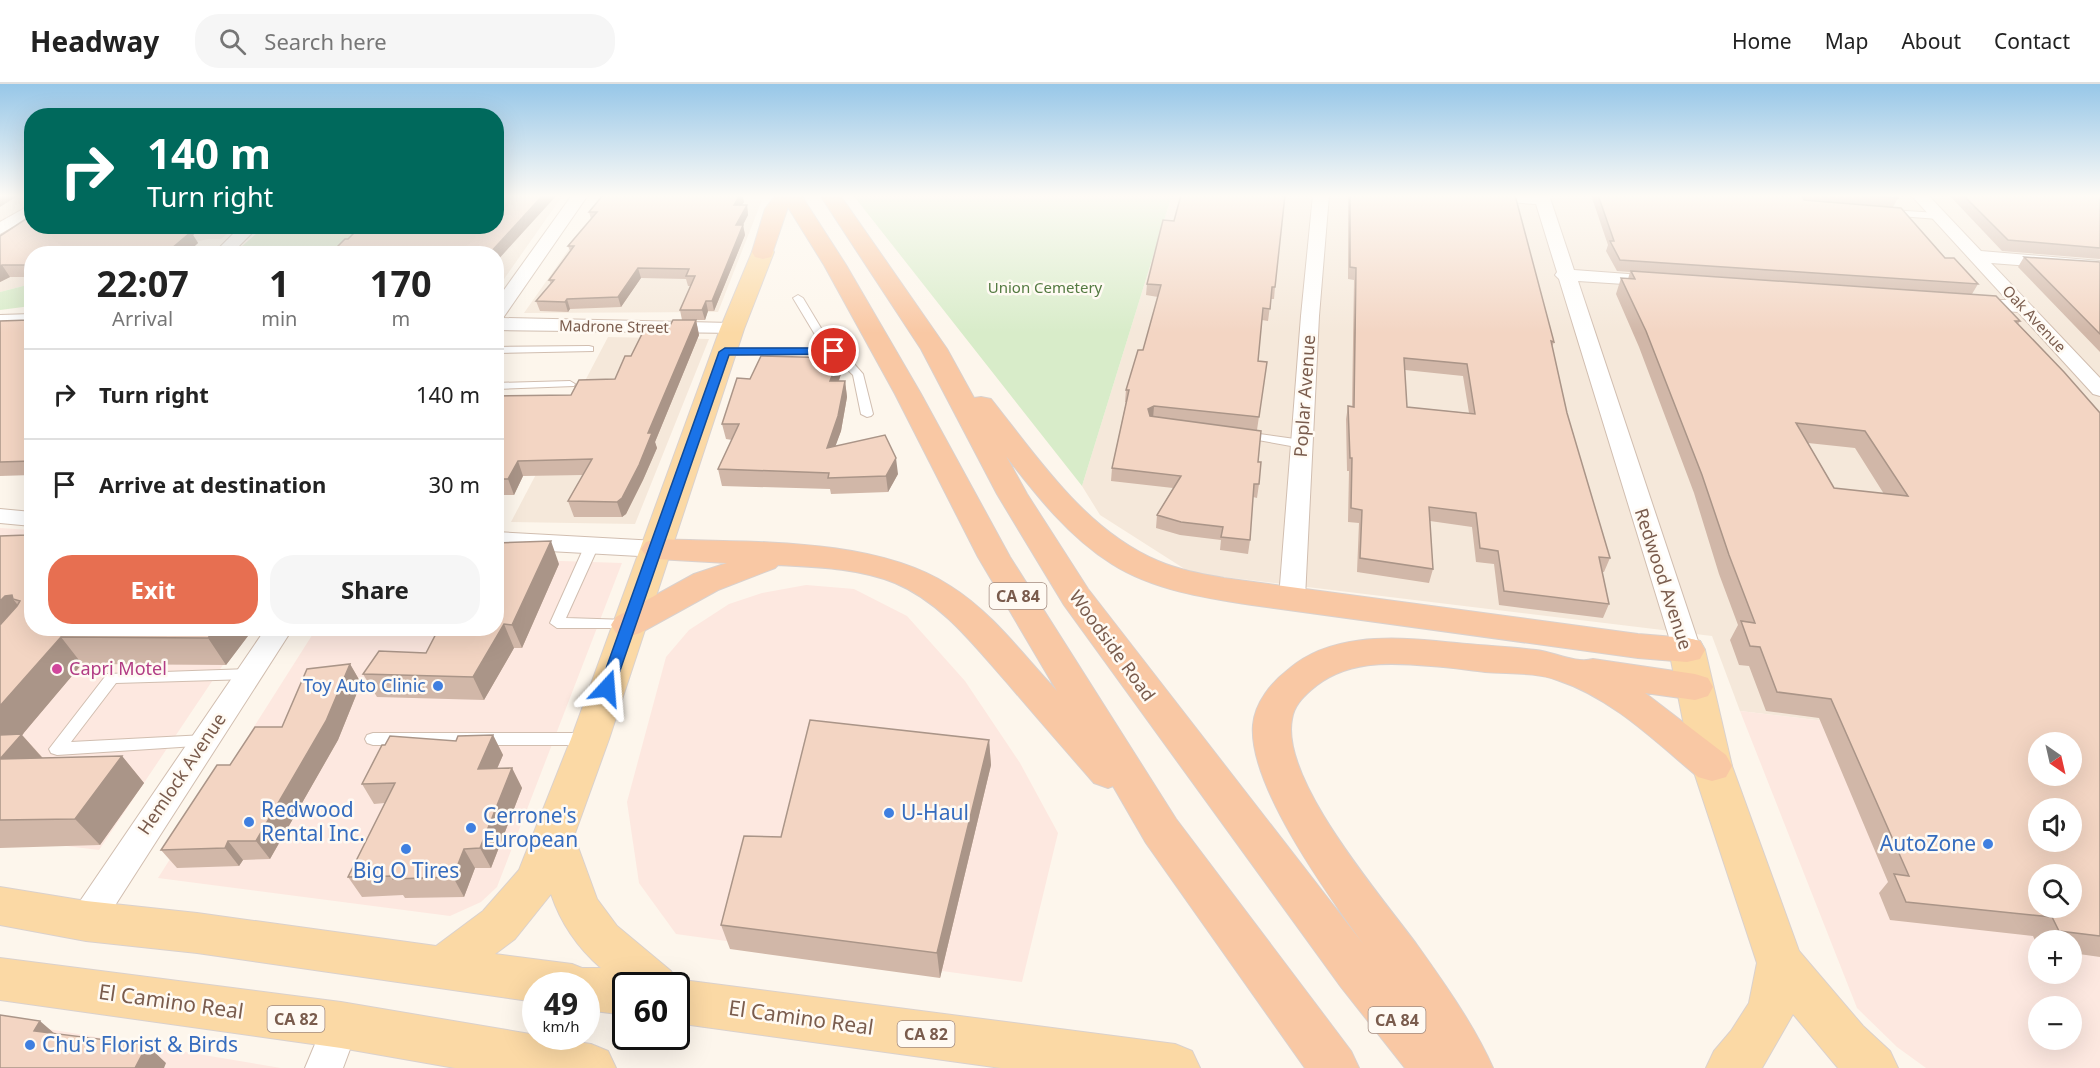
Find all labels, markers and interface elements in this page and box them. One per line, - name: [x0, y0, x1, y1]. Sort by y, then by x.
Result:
- search box: [195, 14, 615, 68]
- text: Headway: [30, 22, 159, 60]
- icon: search: [216, 25, 249, 58]
- text: Search here: [264, 26, 387, 56]
- text: Home: [1732, 27, 1792, 55]
- text: Map: [1825, 27, 1868, 55]
- text: About: [1901, 27, 1961, 55]
- text: Contact: [1994, 27, 2070, 55]
- text: 140 m: [147, 124, 271, 181]
- icon: right: [48, 132, 126, 210]
- text: Turn right: [147, 178, 273, 215]
- text: 22:07: [96, 259, 189, 308]
- text: 1: [269, 259, 290, 308]
- text: 170: [370, 259, 432, 308]
- park label: Union Cemetery: [988, 277, 1103, 297]
- street label: Oak Avenue: [1999, 281, 2071, 356]
- text: Arrival: [112, 305, 173, 332]
- text: min: [261, 305, 297, 332]
- text: m: [391, 305, 410, 332]
- street label: Madrone Street: [559, 315, 670, 337]
- pin: [808, 325, 859, 376]
- icon: arrive: [817, 334, 850, 367]
- street label: Poplar Avenue: [1288, 334, 1320, 458]
- icon: right: [48, 378, 81, 411]
- text: Turn right: [99, 379, 209, 409]
- text: 140 m: [416, 379, 480, 409]
- icon: arrive: [48, 468, 81, 501]
- text: Arrive at destination: [99, 469, 326, 499]
- text: 30 m: [429, 469, 480, 499]
- street label: Redwood Avenue: [1630, 505, 1698, 652]
- button: Exit: [48, 555, 258, 624]
- button: Share: [270, 555, 480, 624]
- road number: CA 84: [990, 583, 1046, 609]
- street label: Woodside Road: [1064, 585, 1161, 706]
- place label: Capri Motel: [69, 656, 167, 680]
- position arrow: [575, 656, 639, 720]
- marker: Capri Motel: [50, 662, 64, 676]
- place label: Toy Auto Clinic: [303, 673, 426, 697]
- marker: Toy Auto Clinic: [431, 679, 445, 693]
- street label: Hemlock Avenue: [132, 708, 231, 839]
- north arrow: [2028, 732, 2082, 786]
- map controls: [2028, 732, 2082, 1050]
- place label: Redwood Rental Inc.: [261, 795, 365, 847]
- place label: U-Haul: [901, 798, 969, 826]
- button: sound: [2028, 798, 2082, 852]
- place label: Cerrone's European: [483, 801, 578, 853]
- marker: U-Haul: [882, 806, 896, 820]
- marker: Redwood Rental Inc.: [242, 815, 256, 829]
- marker: Cerrone's European: [464, 821, 478, 835]
- place label: AutoZone: [1880, 829, 1976, 857]
- marker: AutoZone: [1981, 837, 1995, 851]
- marker: Big O Tires: [399, 842, 413, 856]
- place label: Big O Tires: [353, 856, 459, 884]
- button: search: [2028, 864, 2082, 918]
- button: +: [2028, 930, 2082, 984]
- speed limit sign: 60: [612, 972, 690, 1050]
- street label: El Camino Real: [97, 977, 245, 1025]
- text: 49: [544, 983, 578, 1024]
- street label: El Camino Real: [727, 993, 875, 1041]
- button: −: [2028, 996, 2082, 1050]
- road number: CA 82: [268, 1006, 324, 1032]
- road number: CA 84: [1368, 1007, 1426, 1033]
- text: km/h: [543, 1016, 579, 1036]
- road number: CA 82: [898, 1021, 954, 1047]
- place label: Chu's Florist & Birds: [42, 1030, 238, 1058]
- marker: Chu's Florist & Birds: [23, 1038, 37, 1052]

